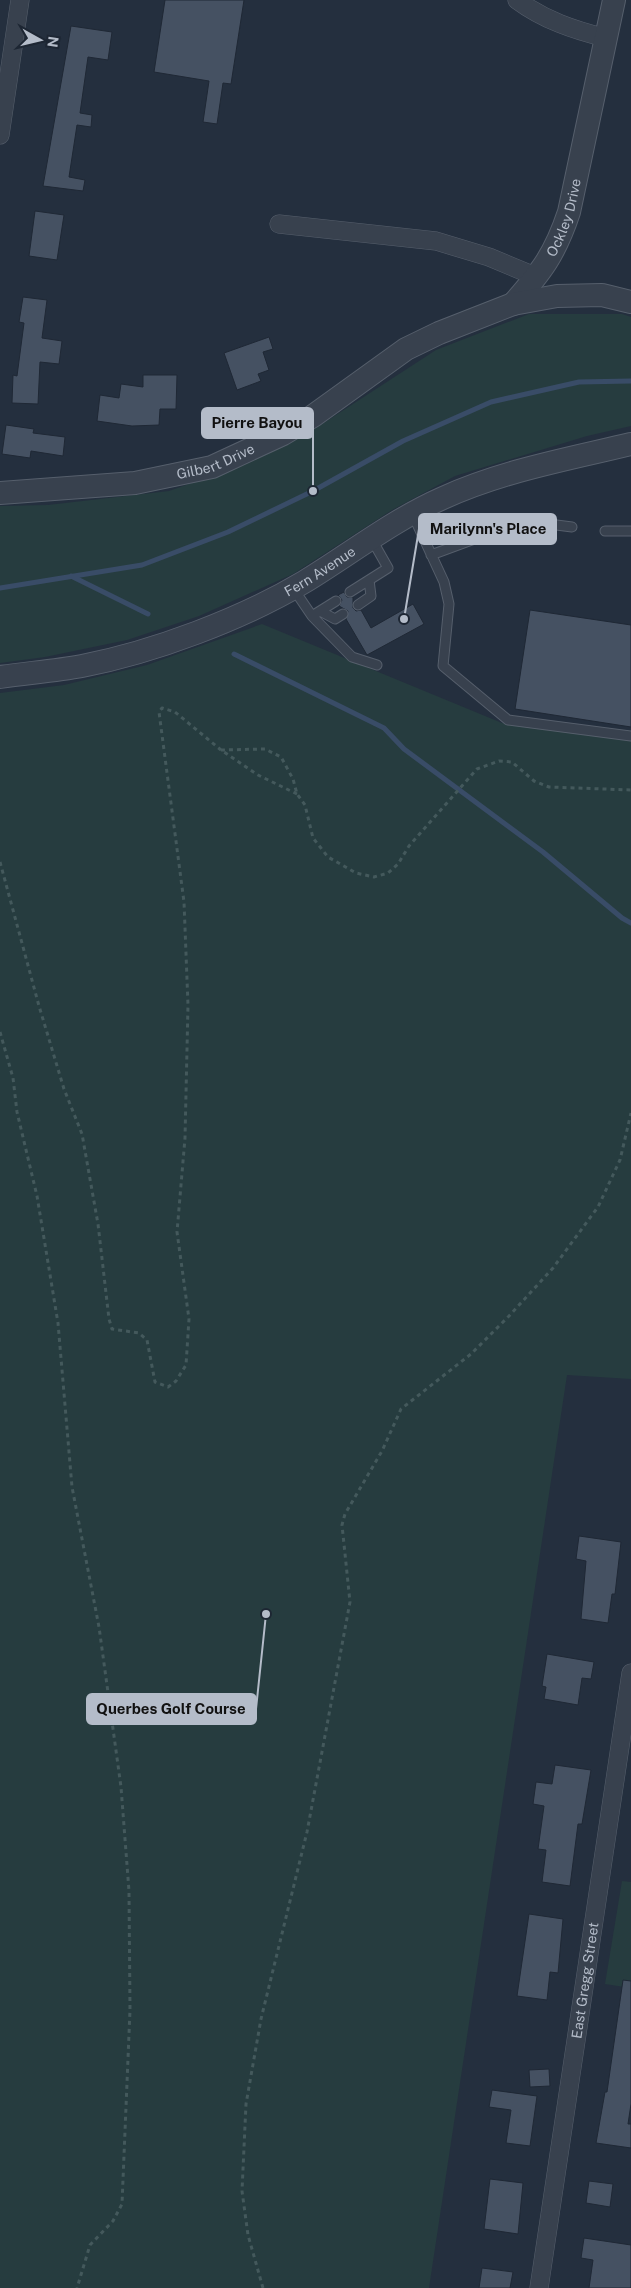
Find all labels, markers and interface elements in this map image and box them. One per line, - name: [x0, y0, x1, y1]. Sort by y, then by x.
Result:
- north arrow: [15, 15, 65, 65]
- text: N: [44, 35, 62, 48]
- street label: Ockley Drive: [543, 177, 584, 259]
- callout: Pierre Bayou: [202, 408, 313, 438]
- text: Pierre Bayou: [212, 414, 302, 431]
- street label: Gilbert Drive: [175, 440, 257, 482]
- callout: Marilynn's Place: [419, 514, 556, 544]
- text: Marilynn's Place: [430, 520, 546, 537]
- street label: Fern Avenue: [281, 543, 358, 600]
- callout: Querbes Golf Course: [87, 1694, 256, 1724]
- text: Querbes Golf Course: [96, 1700, 246, 1717]
- street label: East Gregg Street: [568, 1921, 602, 2040]

